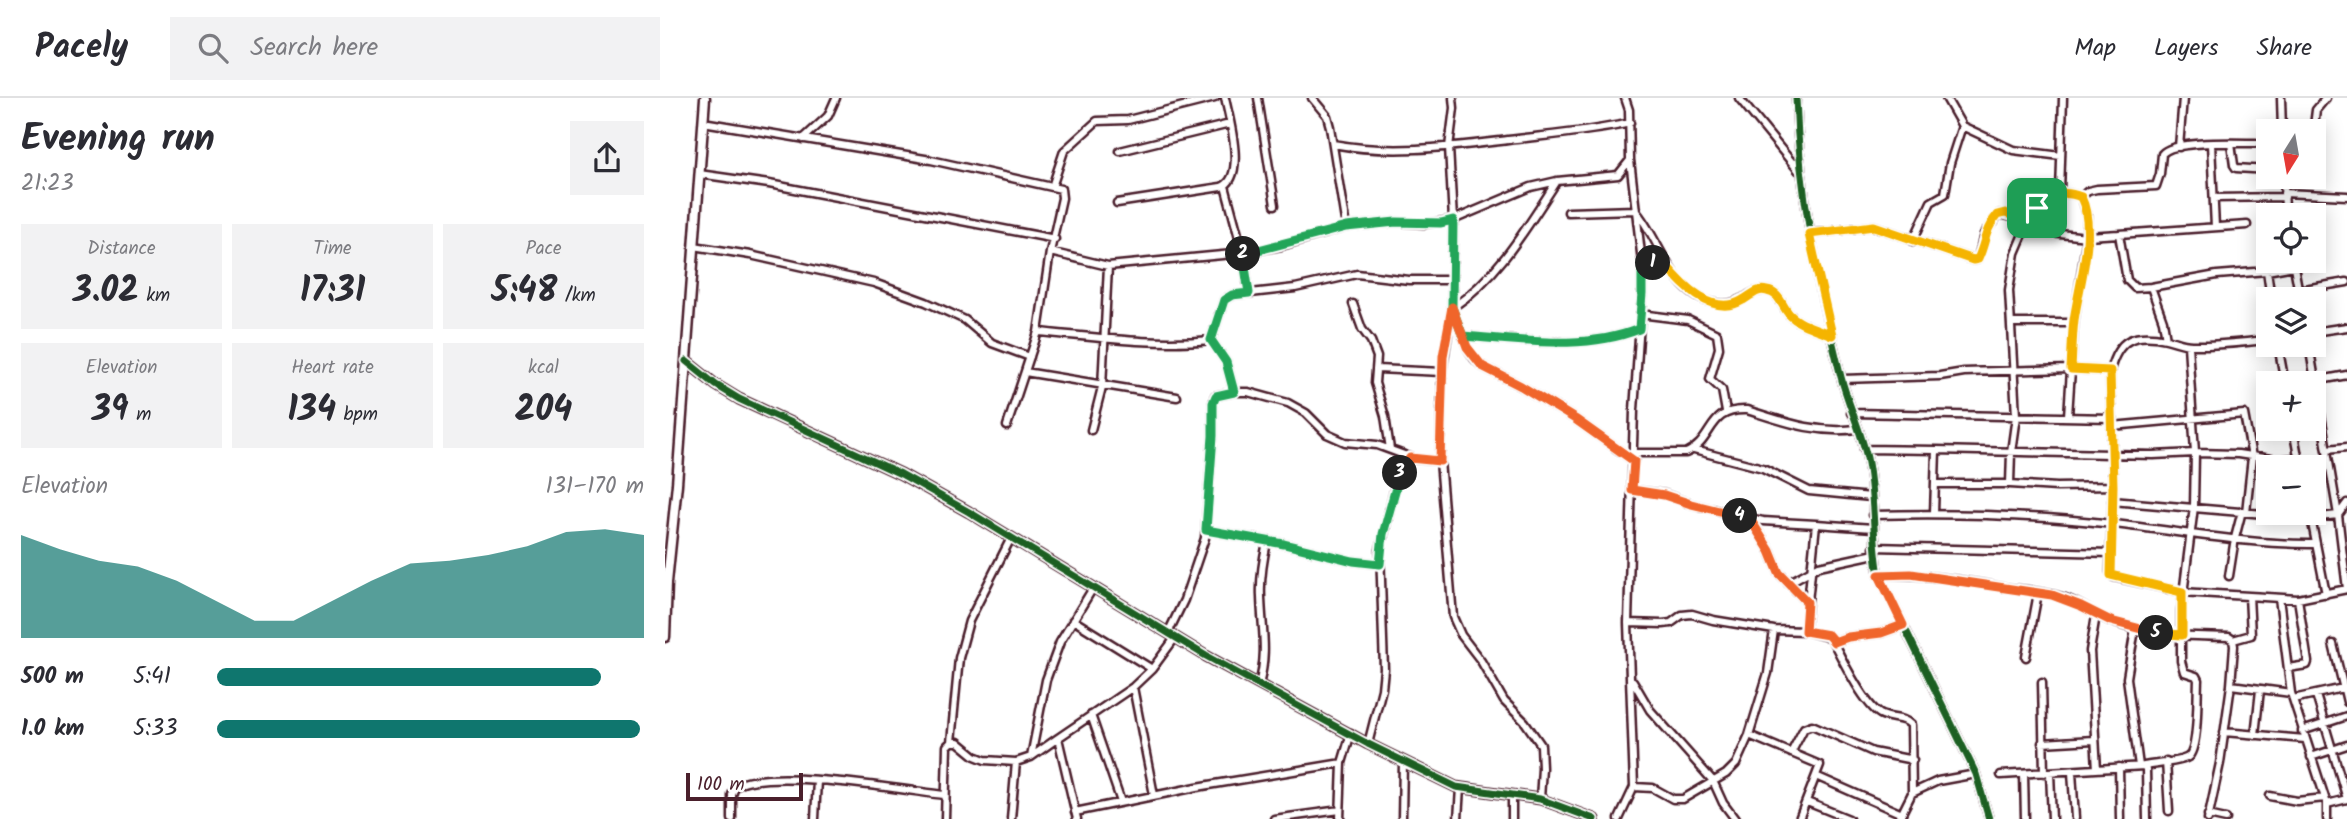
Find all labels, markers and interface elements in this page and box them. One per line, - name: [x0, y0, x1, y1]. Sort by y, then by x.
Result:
- search box: [170, 17, 660, 80]
- text: Pacely: [35, 22, 128, 75]
- text: Search here: [250, 27, 378, 69]
- icon: search: [194, 29, 232, 67]
- text: Map: [2074, 29, 2116, 68]
- text: Layers: [2154, 29, 2218, 68]
- text: Share: [2256, 29, 2312, 68]
- text: Evening run: [21, 110, 215, 170]
- north arrow: [2256, 119, 2326, 189]
- map controls: [2256, 119, 2326, 525]
- button: share: [570, 121, 644, 195]
- text: 21:23: [21, 166, 74, 202]
- pin: [2007, 178, 2067, 238]
- icon: arrive: [2018, 189, 2056, 227]
- button: locate: [2256, 203, 2326, 273]
- text: Distance: [87, 234, 156, 264]
- text: Time: [313, 234, 352, 264]
- text: Pace: [525, 234, 562, 264]
- pin: 2: [1225, 236, 1261, 272]
- text: 2: [1237, 238, 1248, 268]
- pin: 1: [1635, 246, 1671, 280]
- text: 1: [1650, 247, 1655, 277]
- text: 3.02: [73, 264, 139, 320]
- text: 17:31: [300, 264, 365, 320]
- text: 5:48: [491, 264, 557, 320]
- text: km: [139, 281, 170, 311]
- text: /km: [557, 281, 596, 311]
- button: layers: [2256, 287, 2326, 357]
- text: Elevation: [86, 353, 157, 383]
- text: Heart rate: [291, 353, 374, 383]
- text: kcal: [528, 353, 559, 383]
- button: +: [2256, 371, 2326, 441]
- text: 39: [92, 383, 129, 439]
- text: 134: [287, 383, 336, 439]
- text: 204: [515, 383, 572, 439]
- text: m: [129, 400, 151, 430]
- text: bpm: [336, 400, 378, 430]
- button: −: [2256, 455, 2326, 525]
- pin: 3: [1383, 456, 1417, 490]
- text: 3: [1394, 457, 1405, 487]
- text: Elevation: [21, 469, 108, 505]
- text: 131–170 m: [546, 469, 644, 505]
- pin: 4: [1723, 498, 1757, 534]
- text: 4: [1734, 500, 1745, 530]
- pin: 5: [2139, 616, 2173, 650]
- text: 5: [2151, 617, 2160, 647]
- text: 500 m: [21, 659, 84, 695]
- text: 5:41: [133, 659, 171, 695]
- text: 1.0 km: [21, 711, 84, 747]
- text: 5:33: [133, 711, 177, 747]
- scale bar: [686, 770, 803, 802]
- text: 100 m: [697, 770, 745, 800]

